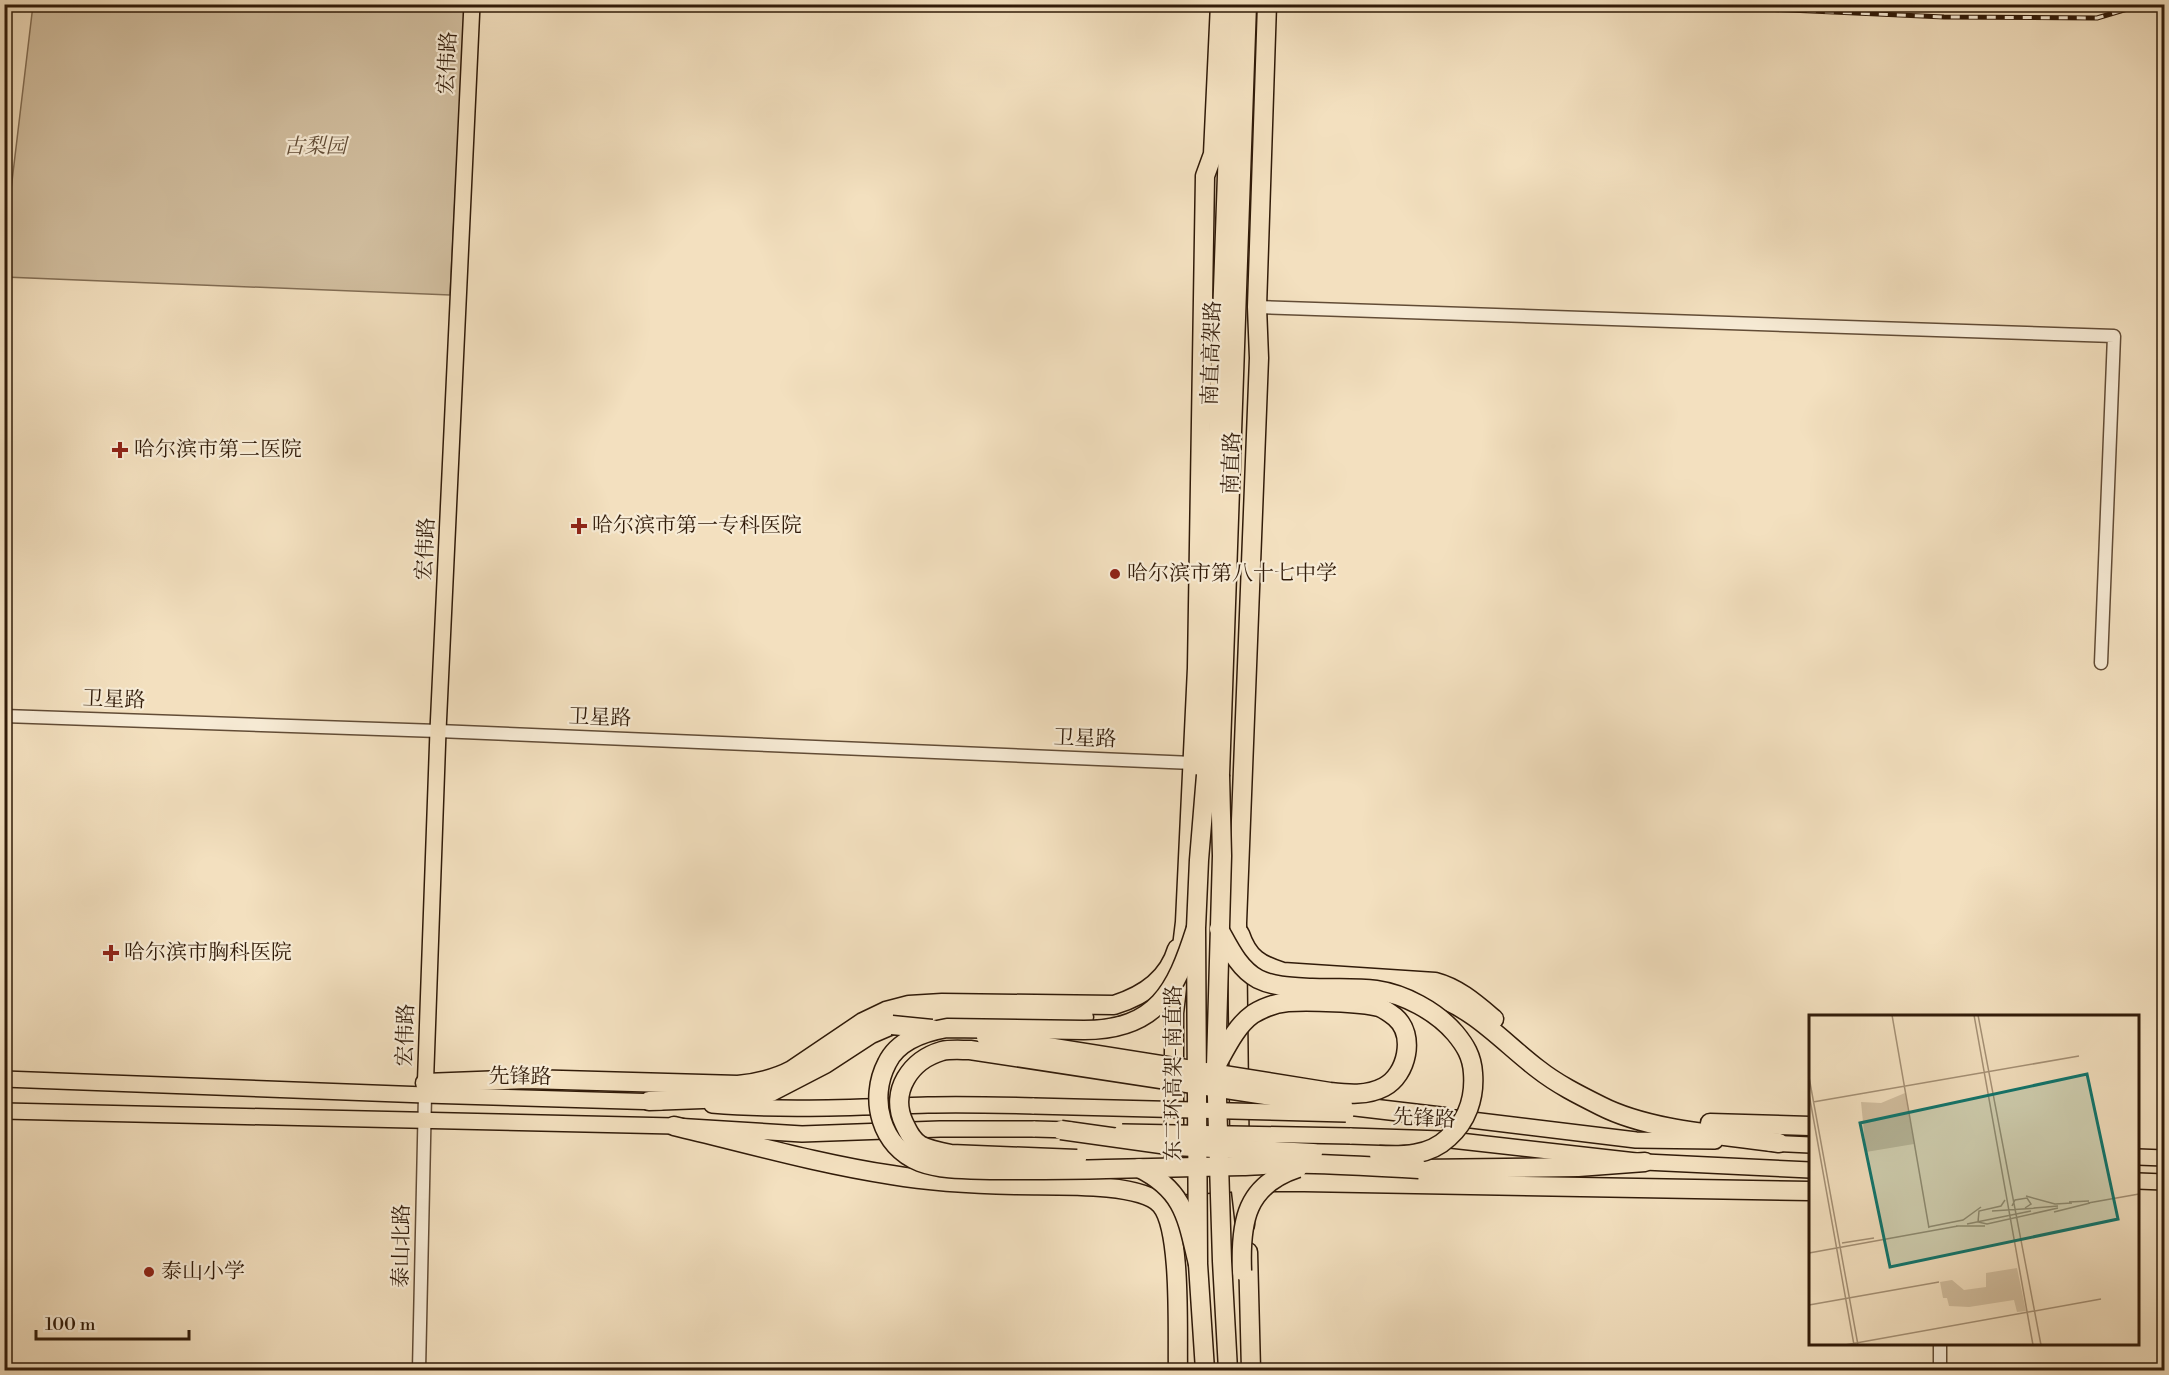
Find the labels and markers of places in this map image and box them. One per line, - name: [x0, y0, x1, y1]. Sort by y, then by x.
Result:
- place label: 哈尔滨市第二医院: [134, 437, 302, 463]
- marker: 哈尔滨市第二医院: [111, 441, 129, 459]
- place label: 哈尔滨市第一专科医院: [592, 513, 802, 539]
- marker: 哈尔滨市第一专科医院: [570, 517, 588, 535]
- place label: 哈尔滨市第八十七中学: [1127, 561, 1337, 587]
- marker: 哈尔滨市第八十七中学: [1108, 567, 1122, 581]
- place label: 哈尔滨市胸科医院: [124, 940, 292, 966]
- marker: 哈尔滨市胸科医院: [102, 944, 120, 962]
- place label: 泰山小学: [161, 1259, 245, 1285]
- marker: 泰山小学: [142, 1265, 156, 1279]

